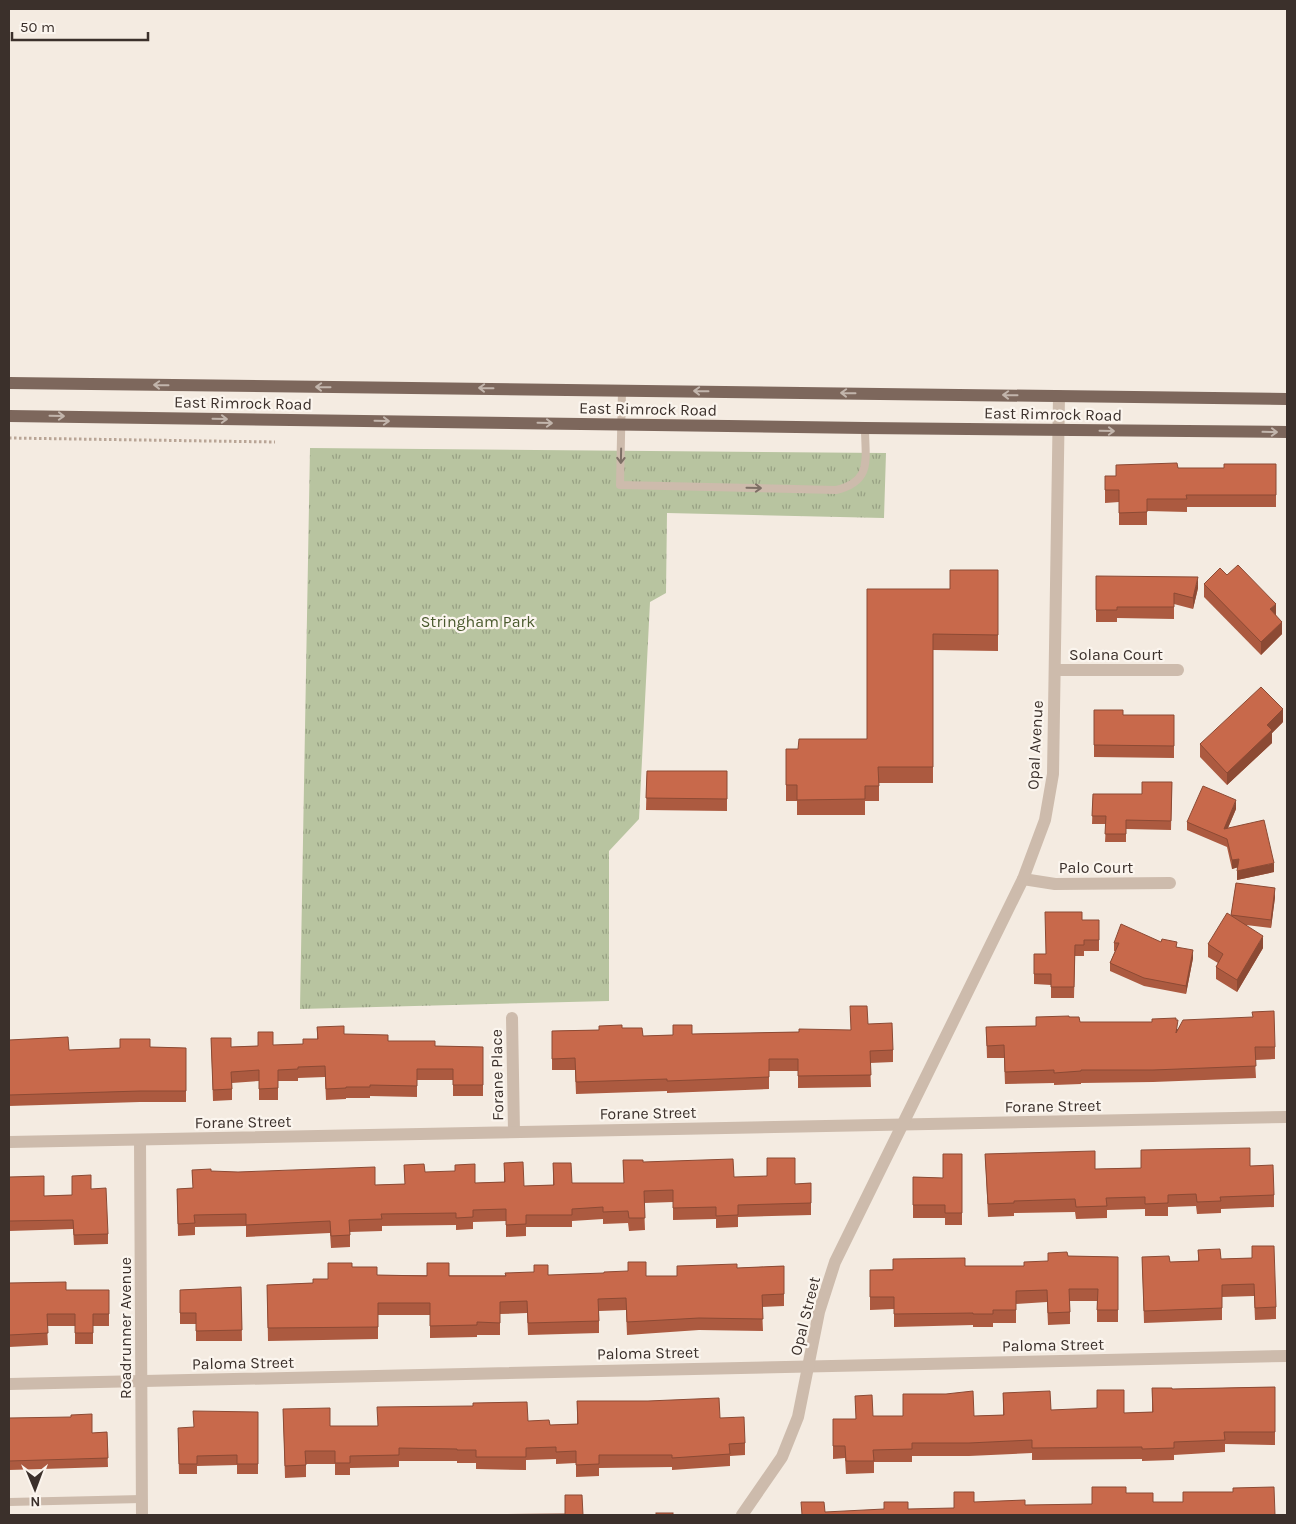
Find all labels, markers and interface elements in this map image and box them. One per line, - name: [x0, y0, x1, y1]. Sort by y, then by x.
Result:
- scale bar: [12, 10, 149, 42]
- text: 50 m: [20, 18, 55, 36]
- one-way arrow: [153, 380, 169, 390]
- one-way arrow: [315, 382, 331, 391]
- one-way arrow: [478, 384, 494, 393]
- one-way arrow: [693, 386, 709, 396]
- one-way arrow: [840, 388, 856, 398]
- one-way arrow: [1002, 390, 1018, 400]
- street label: East Rimrock Road: [174, 392, 312, 414]
- street label: East Rimrock Road: [579, 398, 717, 420]
- street label: East Rimrock Road: [984, 403, 1122, 425]
- one-way arrow: [49, 412, 65, 421]
- one-way arrow: [212, 414, 228, 424]
- one-way arrow: [374, 416, 390, 426]
- one-way arrow: [536, 418, 553, 428]
- one-way arrow: [1098, 426, 1115, 436]
- one-way arrow: [1261, 427, 1277, 437]
- one-way arrow: [616, 448, 626, 464]
- one-way arrow: [746, 483, 762, 493]
- park label: Stringham Park: [421, 612, 535, 631]
- street label: Solana Court: [1069, 645, 1163, 664]
- street label: Opal Avenue: [1023, 700, 1047, 790]
- street label: Palo Court: [1059, 858, 1133, 877]
- street label: Forane Place: [487, 1029, 507, 1121]
- street label: Forane Street: [1004, 1096, 1102, 1116]
- street label: Forane Street: [599, 1103, 697, 1123]
- street label: Forane Street: [194, 1112, 292, 1132]
- street label: Roadrunner Avenue: [116, 1257, 135, 1399]
- street label: Opal Street: [786, 1275, 824, 1357]
- street label: Paloma Street: [1002, 1335, 1104, 1355]
- street label: Paloma Street: [597, 1343, 699, 1363]
- street label: Paloma Street: [192, 1353, 294, 1373]
- north arrow: [10, 1464, 60, 1514]
- text: N: [30, 1493, 40, 1510]

